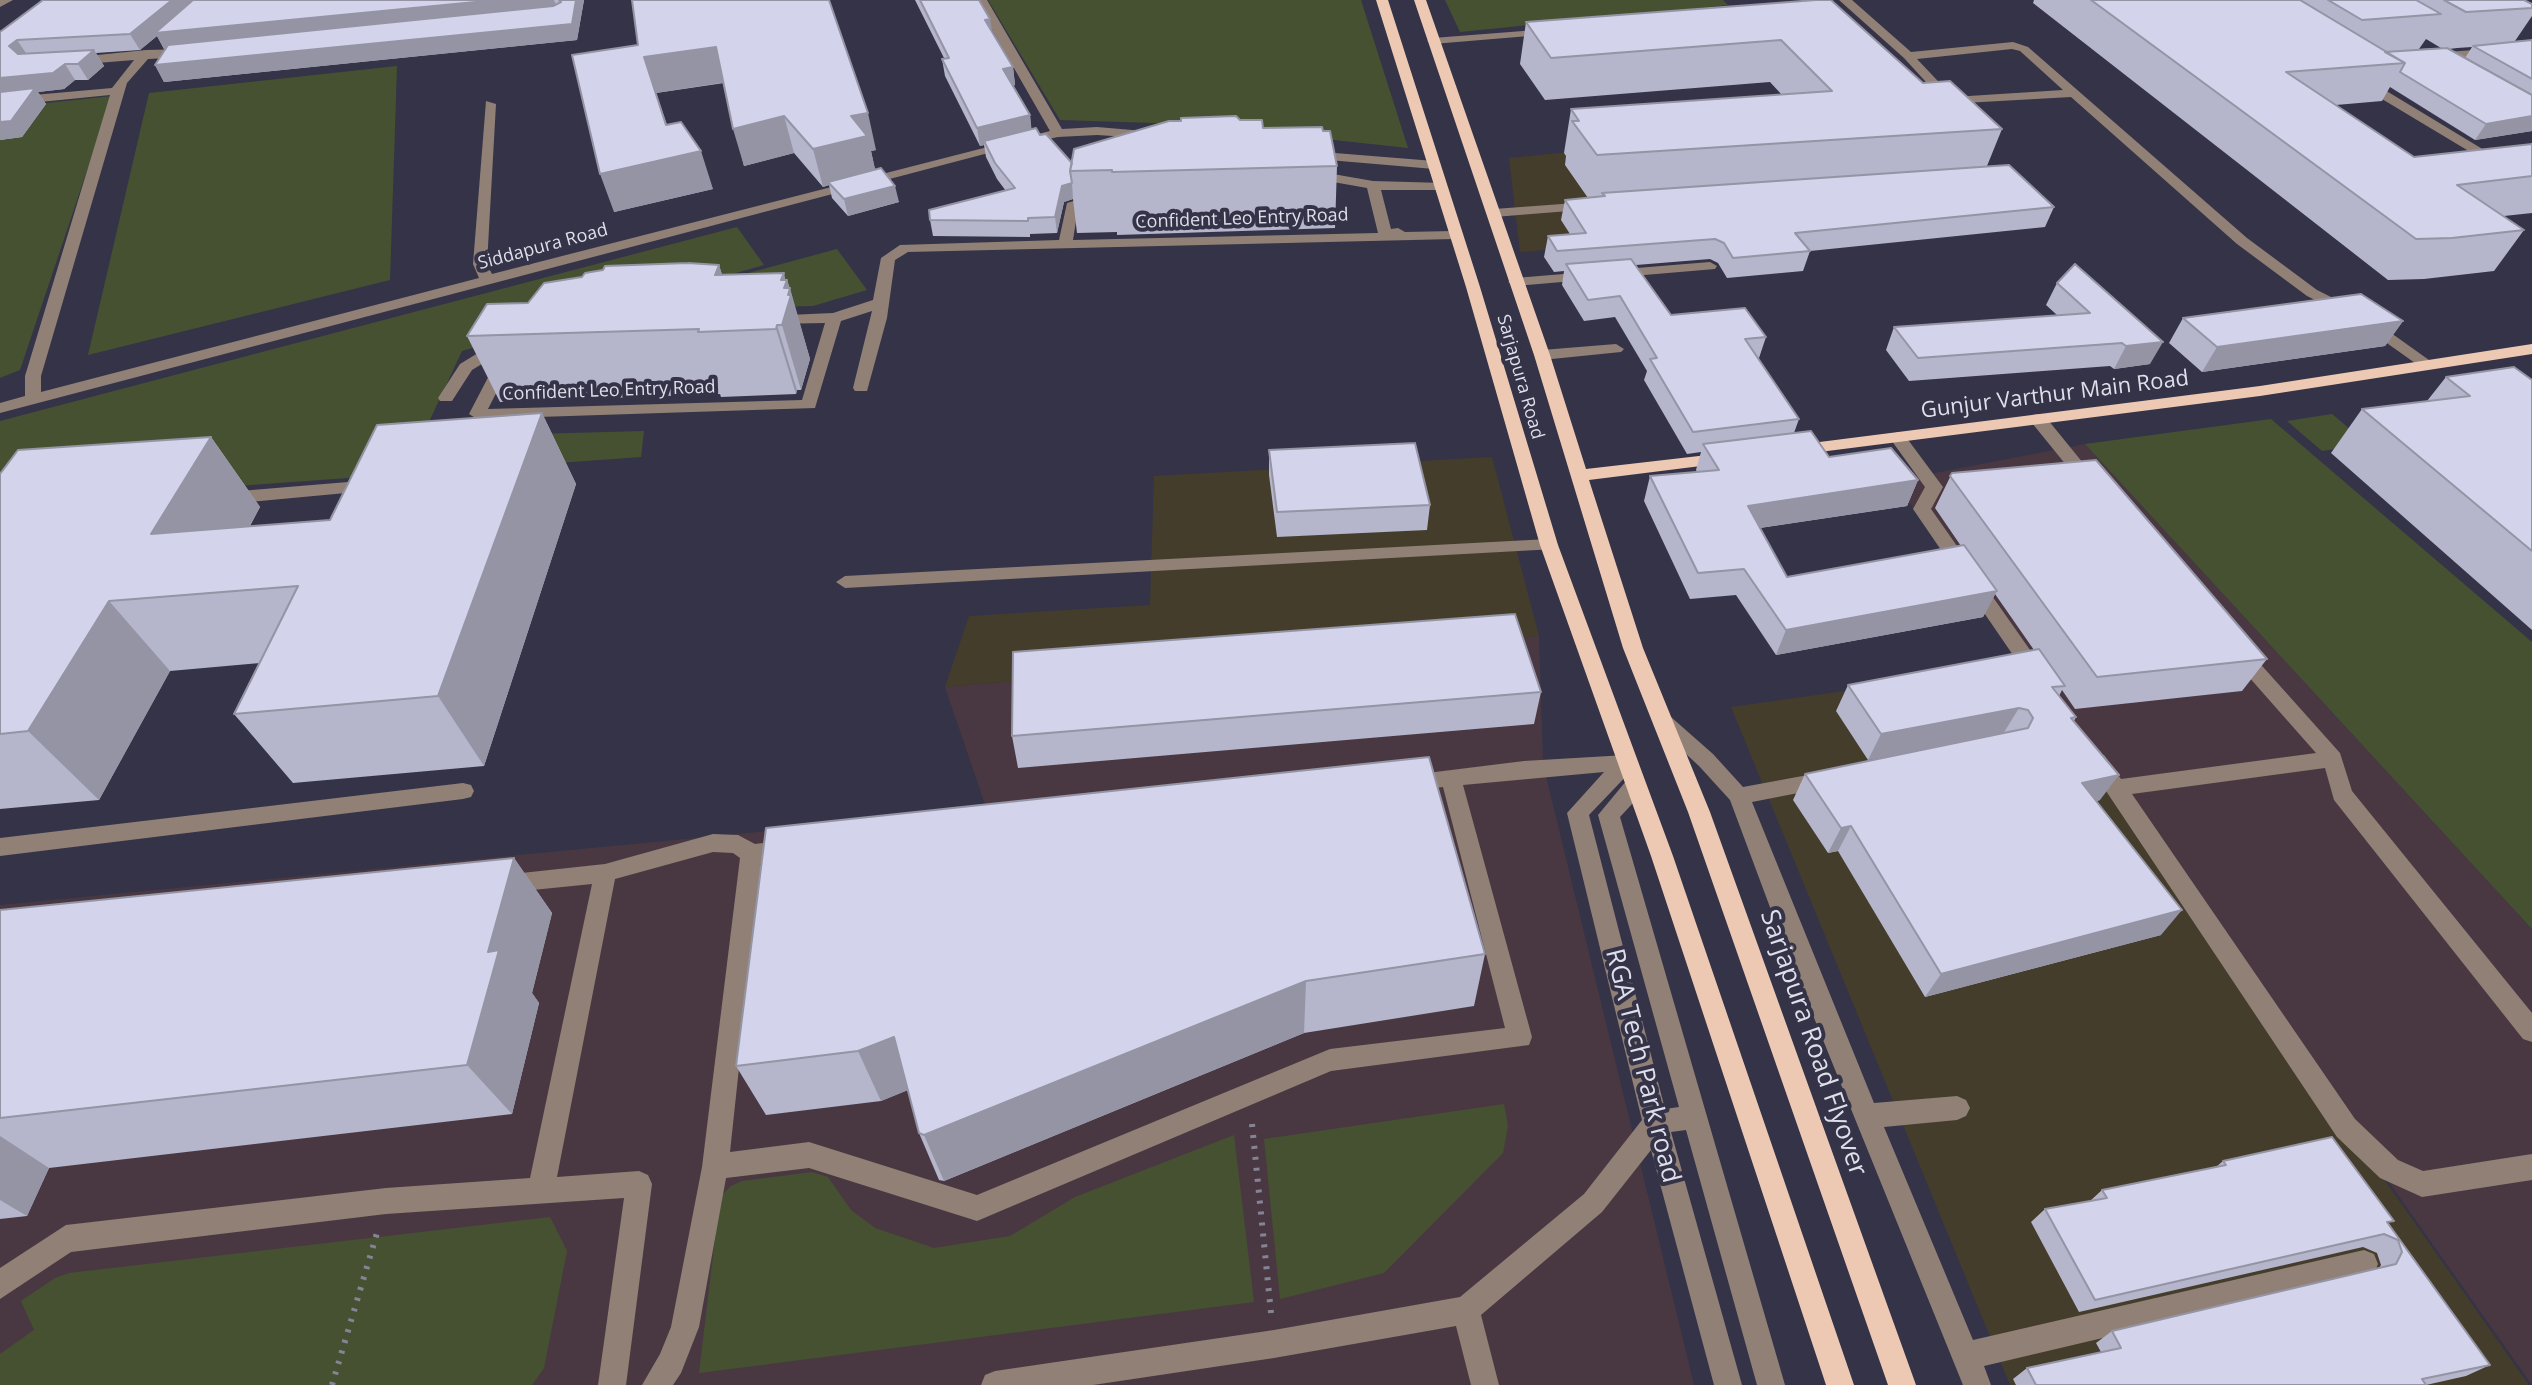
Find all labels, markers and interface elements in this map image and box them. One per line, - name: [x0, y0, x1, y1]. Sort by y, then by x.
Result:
- street label: Confident Leo Entry Road: [1135, 204, 1349, 234]
- street label: Siddapura Road: [476, 219, 610, 275]
- street label: Sarjapura Road: [1492, 312, 1548, 442]
- street label: Gunjur Varthur Main Road: [1919, 365, 2191, 425]
- street label: Confident Leo Entry Road: [502, 376, 716, 406]
- street label: Sarjapura Road Flyover: [1753, 906, 1873, 1180]
- street label: RGA Tech Park road: [1598, 946, 1686, 1186]

